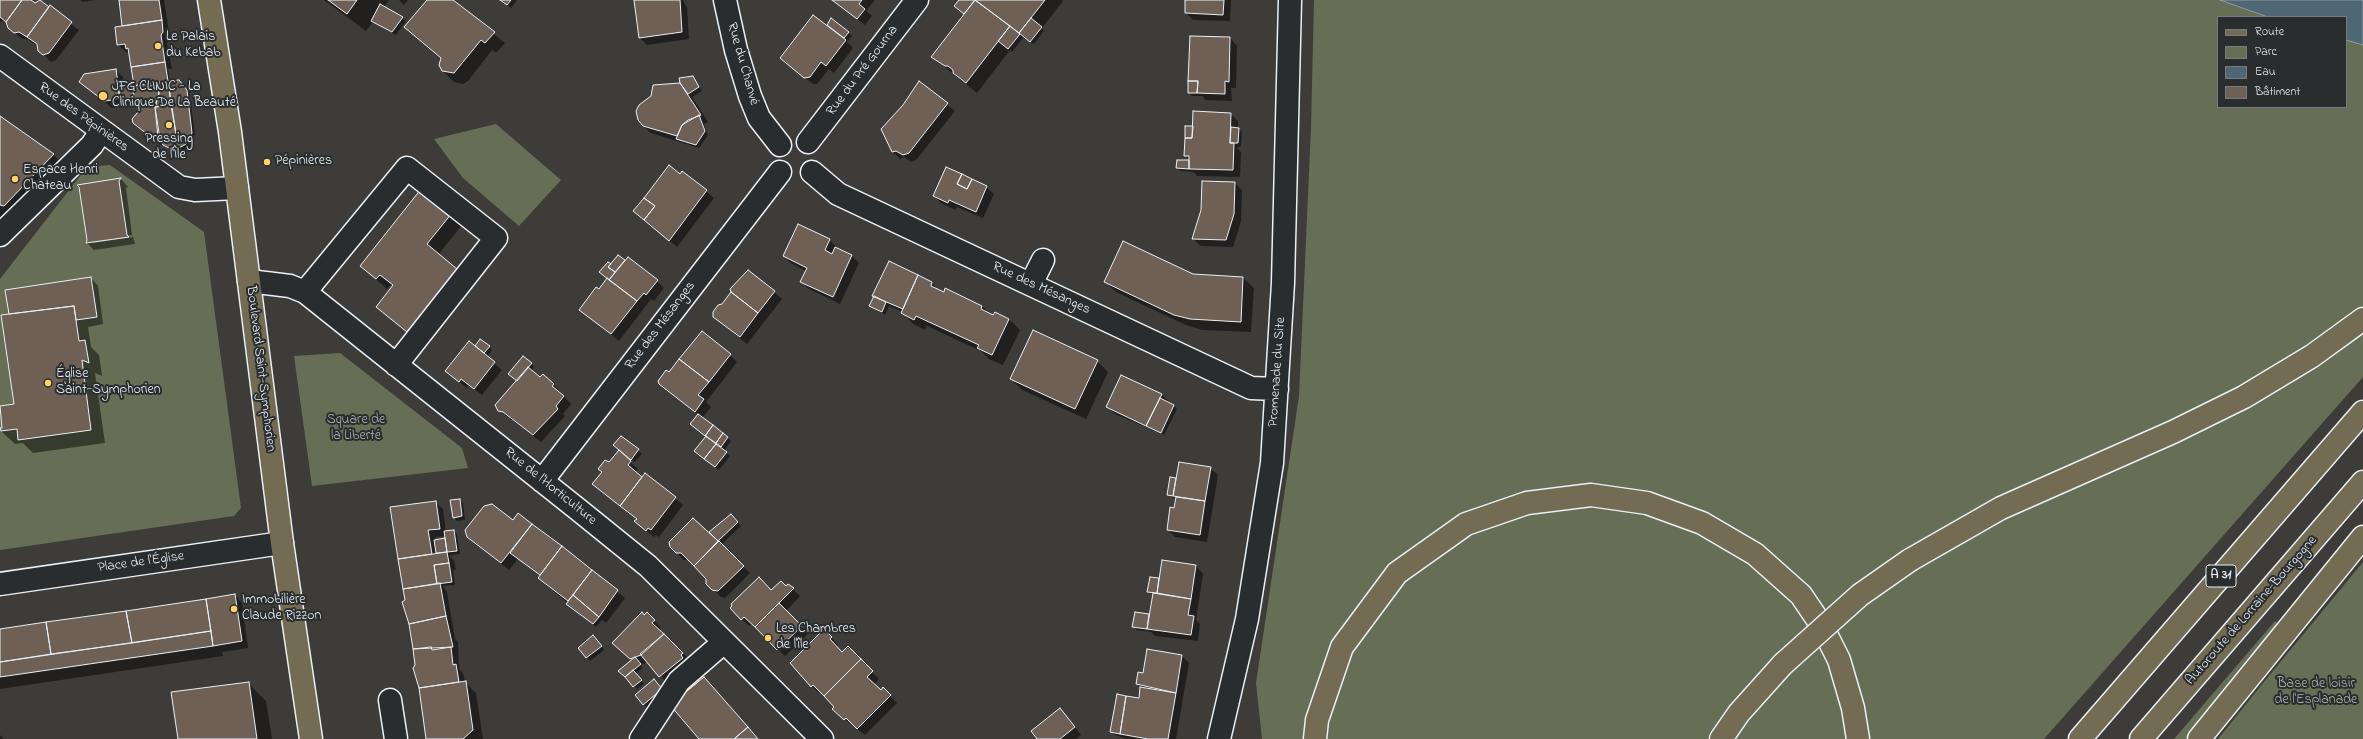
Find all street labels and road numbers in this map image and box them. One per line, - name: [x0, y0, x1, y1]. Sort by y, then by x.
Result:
- street label: Rue du Chanvé: [722, 21, 762, 107]
- street label: Rue du Pré Gourna: [823, 22, 903, 120]
- street label: Rue des Pépinières: [35, 80, 131, 156]
- street label: Rue des Mésanges: [989, 259, 1093, 319]
- street label: Rue des Mésanges: [622, 278, 700, 374]
- street label: Boulevard Saint-Symphorien: [242, 285, 278, 453]
- street label: Promenade du Site: [1266, 317, 1290, 427]
- street label: Rue de l'Horticulture: [501, 445, 599, 529]
- street label: Autoroute de Lorraine-Bourgogne: [2183, 533, 2321, 689]
- street label: Place de l'Église: [97, 549, 185, 577]
- road number: A 31: [2206, 565, 2236, 587]

